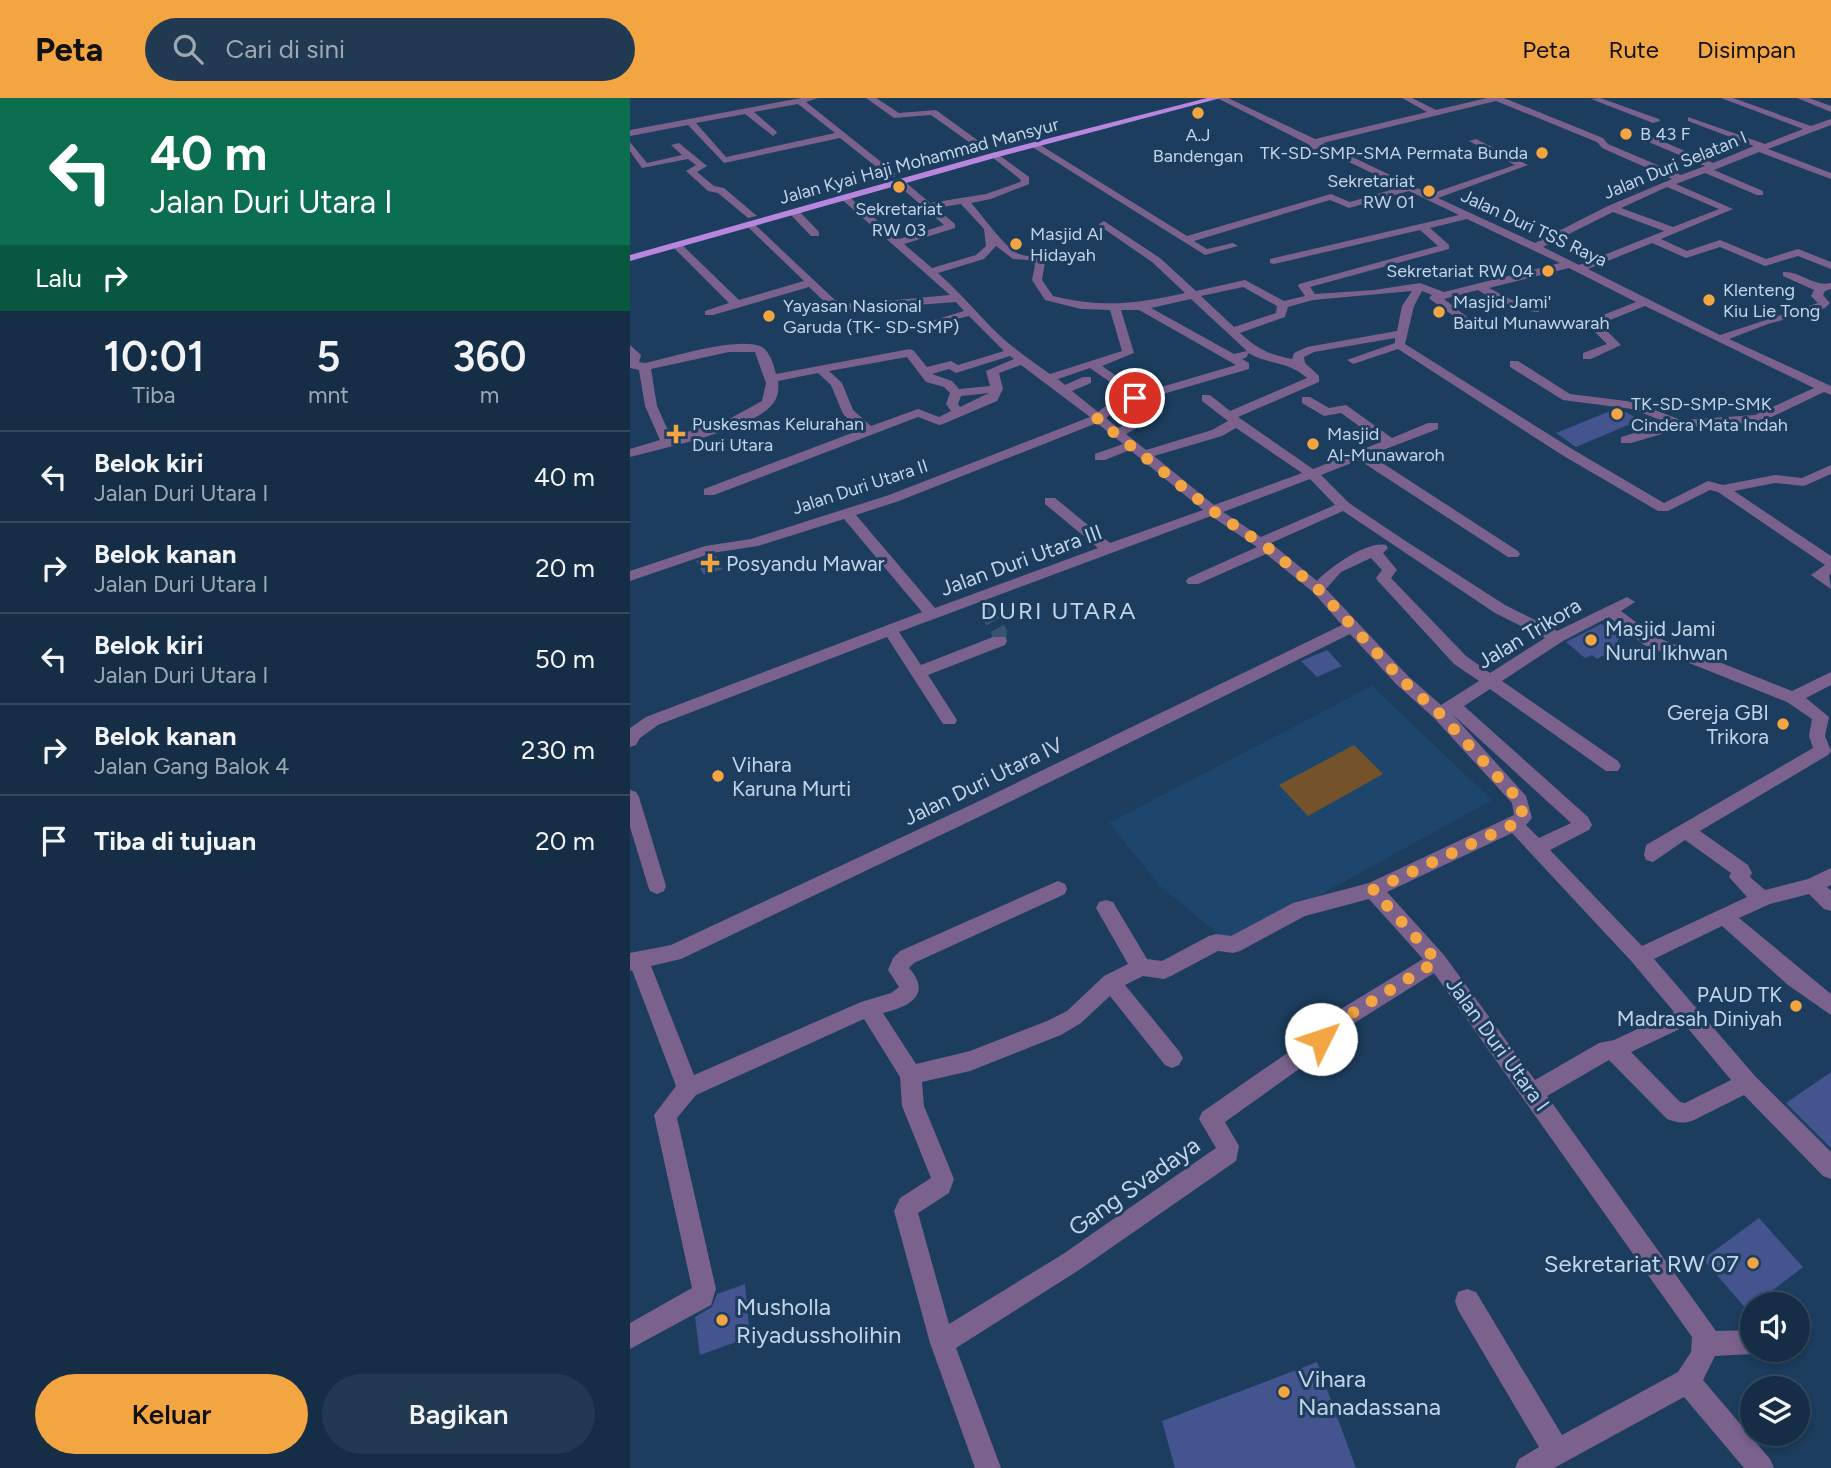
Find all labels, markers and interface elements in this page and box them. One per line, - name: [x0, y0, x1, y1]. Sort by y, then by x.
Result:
- search box: [145, 18, 635, 81]
- text: Peta: [35, 30, 103, 69]
- icon: search: [169, 30, 207, 68]
- text: Cari di sini: [225, 33, 345, 65]
- text: Peta: [1522, 35, 1570, 64]
- text: Rute: [1608, 35, 1659, 64]
- text: Disimpan: [1697, 35, 1796, 64]
- marker: A.J Bandengan: [1190, 105, 1206, 121]
- street label: Jalan Kyai Haji Mohammad Mansyur: [777, 113, 1061, 209]
- text: 40 m: [150, 123, 267, 182]
- place label: B 43 F: [1640, 123, 1691, 145]
- place label: A.J Bandengan: [1153, 124, 1243, 167]
- icon: left: [35, 126, 126, 217]
- street label: Jalan Duri Selatan I: [1600, 126, 1750, 204]
- marker: B 43 F: [1618, 126, 1634, 142]
- place label: TK-SD-SMP-SMA Permata Bunda: [1260, 142, 1528, 164]
- marker: TK-SD-SMP-SMA Permata Bunda: [1534, 145, 1550, 161]
- place label: Sekretariat RW 01: [1327, 170, 1415, 213]
- marker: Sekretariat RW 03: [891, 179, 907, 195]
- text: Jalan Duri Utara I: [150, 183, 393, 221]
- marker: Sekretariat RW 01: [1421, 183, 1437, 199]
- street label: Jalan Duri TSS Raya: [1458, 185, 1610, 271]
- place label: Sekretariat RW 03: [855, 198, 943, 241]
- place label: Masjid Al Hidayah: [1030, 223, 1103, 266]
- marker: Masjid Al Hidayah: [1008, 236, 1024, 252]
- icon: right: [96, 259, 134, 297]
- place label: Sekretariat RW 04: [1386, 260, 1534, 282]
- text: Lalu: [35, 262, 82, 294]
- marker: Sekretariat RW 04: [1540, 263, 1556, 279]
- place label: Klenteng Kiu Lie Tong: [1723, 279, 1820, 322]
- place label: Masjid Jami' Baitul Munawwarah: [1453, 291, 1609, 334]
- marker: Klenteng Kiu Lie Tong: [1701, 292, 1717, 308]
- place label: Yayasan Nasional Garuda (TK- SD-SMP): [783, 295, 959, 338]
- marker: Masjid Jami' Baitul Munawwarah: [1431, 304, 1447, 320]
- marker: Yayasan Nasional Garuda (TK- SD-SMP): [761, 308, 777, 324]
- text: 10:01: [103, 331, 205, 382]
- text: 5: [316, 331, 341, 382]
- text: 360: [452, 331, 527, 382]
- pin: [1105, 368, 1165, 428]
- icon: arrive: [1116, 379, 1154, 417]
- text: Tiba: [132, 381, 176, 409]
- text: mnt: [308, 381, 349, 409]
- text: m: [480, 381, 499, 409]
- place label: TK-SD-SMP-SMK Cindera Mata Indah: [1631, 393, 1788, 436]
- marker: TK-SD-SMP-SMK Cindera Mata Indah: [1609, 406, 1625, 422]
- place label: Puskesmas Kelurahan Duri Utara: [692, 413, 864, 456]
- place label: Masjid Al-Munawaroh: [1327, 423, 1445, 466]
- marker: Puskesmas Kelurahan Duri Utara: [666, 424, 686, 444]
- marker: Masjid Al-Munawaroh: [1305, 436, 1321, 452]
- text: Belok kiri: [94, 447, 203, 479]
- street label: Jalan Duri Utara II: [789, 455, 931, 519]
- icon: left: [35, 458, 73, 496]
- text: 40 m: [534, 461, 595, 493]
- text: Jalan Duri Utara I: [94, 479, 268, 507]
- street label: Jalan Duri Utara III: [937, 519, 1105, 601]
- text: Belok kanan: [94, 538, 237, 570]
- icon: right: [35, 549, 73, 587]
- place label: Posyandu Mawar: [726, 551, 885, 576]
- text: 20 m: [535, 552, 595, 584]
- marker: Posyandu Mawar: [700, 553, 720, 573]
- text: Jalan Duri Utara I: [94, 570, 268, 598]
- street label: Jalan Trikora: [1473, 592, 1585, 674]
- district label: DURI UTARA: [981, 596, 1137, 625]
- place label: Masjid Jami Nurul Ikhwan: [1605, 616, 1728, 665]
- text: Belok kiri: [94, 629, 203, 661]
- marker: Masjid Jami Nurul Ikhwan: [1583, 632, 1599, 648]
- icon: left: [35, 640, 73, 678]
- text: 50 m: [535, 643, 595, 675]
- text: Jalan Duri Utara I: [94, 661, 268, 689]
- place label: Gereja GBI Trikora: [1667, 700, 1769, 749]
- marker: Gereja GBI Trikora: [1775, 716, 1791, 732]
- text: Belok kanan: [94, 720, 237, 752]
- icon: right: [35, 731, 73, 769]
- street label: Jalan Duri Utara IV: [899, 731, 1067, 830]
- text: 230 m: [521, 734, 595, 766]
- text: Jalan Gang Balok 4: [94, 752, 289, 780]
- place label: Vihara Karuna Murti: [732, 752, 851, 801]
- marker: Vihara Karuna Murti: [710, 768, 726, 784]
- icon: arrive: [35, 822, 73, 860]
- text: Tiba di tujuan: [94, 825, 256, 857]
- text: 20 m: [535, 825, 595, 857]
- street label: Jalan Duri Utara I: [1441, 972, 1555, 1116]
- place label: PAUD TK Madrasah Diniyah: [1617, 982, 1782, 1031]
- marker: PAUD TK Madrasah Diniyah: [1788, 998, 1804, 1014]
- position arrow: [1284, 1002, 1358, 1076]
- street label: Gang Svadaya: [1063, 1130, 1205, 1242]
- place label: Sekretariat RW 07: [1544, 1249, 1739, 1278]
- marker: Sekretariat RW 07: [1745, 1255, 1761, 1271]
- place label: Musholla Riyadussholihin: [736, 1292, 902, 1349]
- map controls: [1740, 1292, 1810, 1446]
- button: sound: [1740, 1292, 1810, 1362]
- marker: Musholla Riyadussholihin: [714, 1312, 730, 1328]
- place label: Vihara Nanadassana: [1298, 1364, 1441, 1421]
- button: Keluar: [35, 1374, 308, 1454]
- button: Bagikan: [322, 1374, 595, 1454]
- button: layers: [1740, 1376, 1810, 1446]
- marker: Vihara Nanadassana: [1276, 1384, 1292, 1400]

